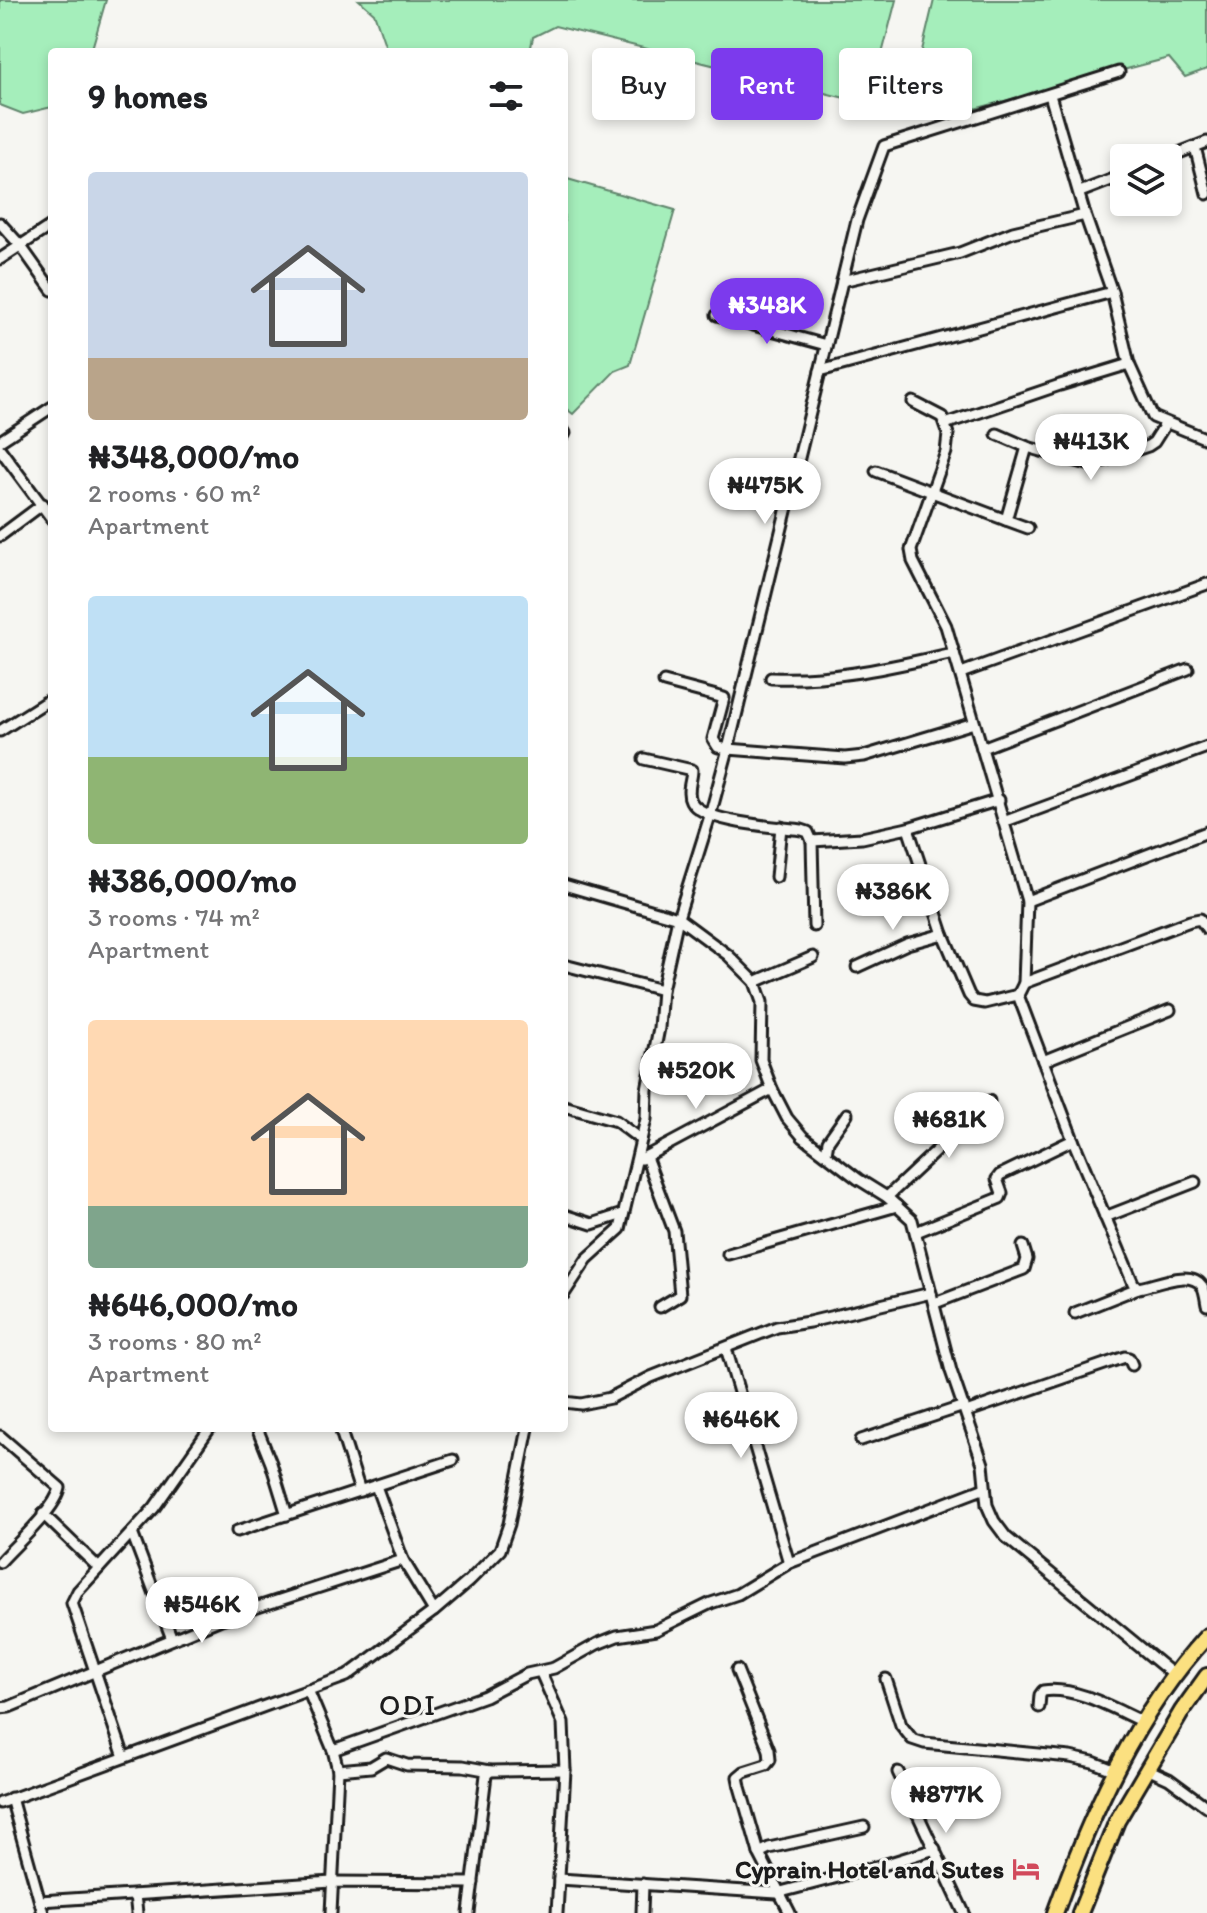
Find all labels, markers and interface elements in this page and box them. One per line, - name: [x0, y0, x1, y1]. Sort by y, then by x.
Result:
- chip: Buy: [592, 48, 695, 120]
- chip: Rent: [711, 48, 823, 120]
- chip: Filters: [839, 48, 972, 120]
- icon: filters: [484, 74, 528, 118]
- text: 9 homes: [88, 76, 208, 117]
- map controls: [1110, 144, 1182, 216]
- button: layers: [1110, 144, 1182, 216]
- icon: home: [236, 224, 380, 368]
- pin: ₦348K: [711, 278, 823, 346]
- text: ₦348K: [728, 288, 806, 320]
- pin: ₦413K: [1035, 414, 1147, 482]
- text: ₦413K: [1053, 424, 1129, 456]
- text: ₦348,000/mo: [88, 436, 299, 477]
- pin: ₦475K: [709, 458, 821, 526]
- text: ₦475K: [727, 468, 803, 500]
- text: 2 rooms · 60 m²: [88, 477, 261, 509]
- text: Apartment: [88, 509, 209, 541]
- icon: home: [236, 648, 380, 792]
- text: ₦386,000/mo: [88, 860, 297, 901]
- pin: ₦386K: [837, 864, 949, 932]
- text: ₦386K: [855, 874, 931, 906]
- text: 3 rooms · 74 m²: [88, 901, 260, 933]
- text: Apartment: [88, 933, 209, 965]
- pin: ₦520K: [640, 1043, 752, 1111]
- text: ₦520K: [657, 1053, 735, 1085]
- icon: home: [236, 1072, 380, 1216]
- pin: ₦681K: [893, 1092, 1005, 1160]
- text: ₦681K: [912, 1102, 986, 1134]
- text: ₦646,000/mo: [88, 1284, 298, 1325]
- text: 3 rooms · 80 m²: [88, 1325, 262, 1357]
- text: Apartment: [88, 1357, 209, 1389]
- pin: ₦646K: [685, 1392, 797, 1460]
- text: ₦646K: [702, 1402, 780, 1434]
- pin: ₦546K: [146, 1577, 258, 1645]
- text: ₦546K: [164, 1587, 241, 1619]
- district label: ODI: [379, 1686, 437, 1723]
- pin: ₦877K: [890, 1767, 1002, 1835]
- text: ₦877K: [909, 1777, 983, 1809]
- place label: Cyprain Hotel and Sutes: [735, 1853, 1004, 1885]
- hotel icon: Cyprain Hotel and Sutes: [1011, 1854, 1041, 1884]

